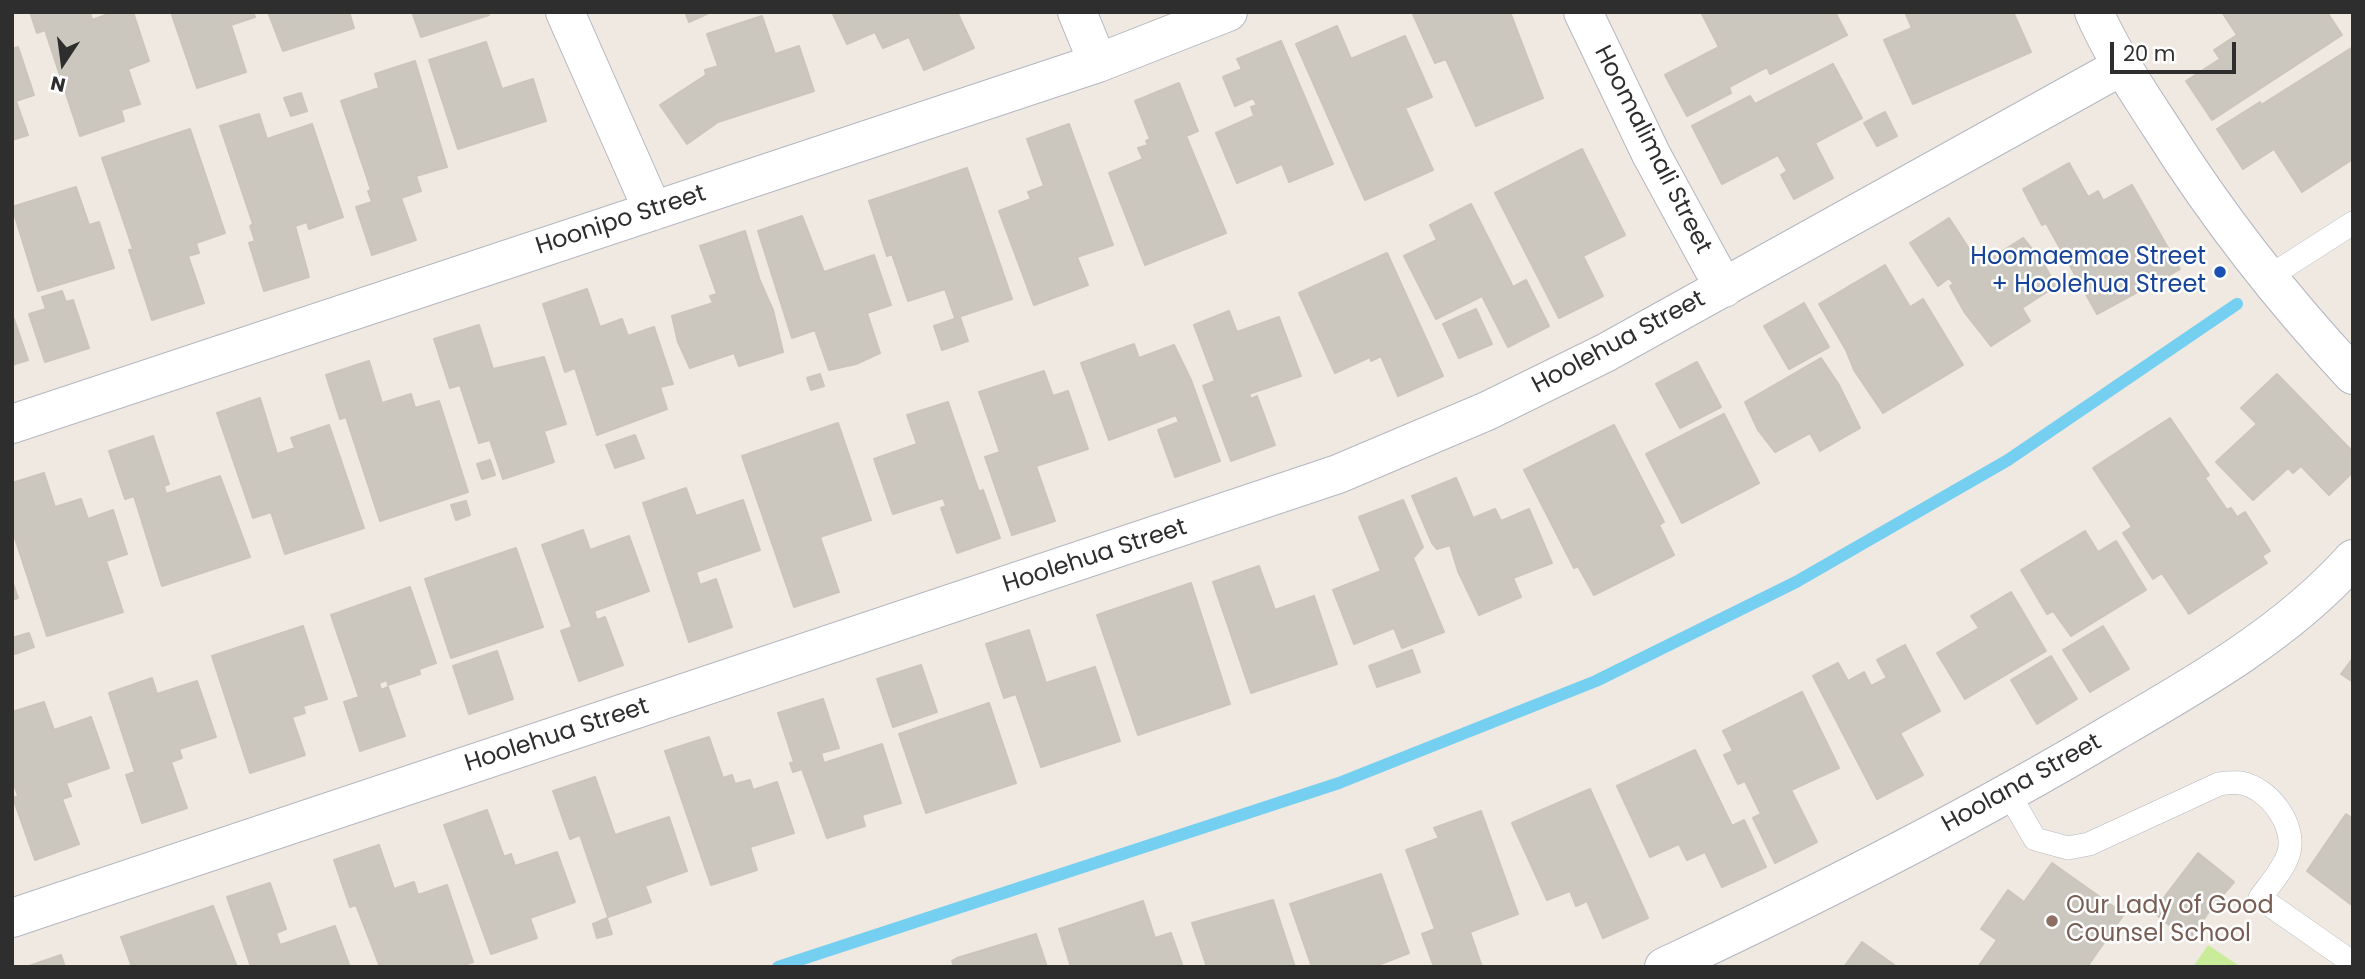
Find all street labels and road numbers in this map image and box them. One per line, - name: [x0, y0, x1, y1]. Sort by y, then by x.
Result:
- street label: Hoomalimali Street: [1587, 41, 1717, 259]
- street label: Hoonipo Street: [532, 180, 710, 262]
- street label: Hoolehua Street: [1528, 285, 1710, 401]
- street label: Hoolehua Street: [999, 514, 1191, 600]
- street label: Hoolehua Street: [461, 693, 653, 779]
- street label: Hoolana Street: [1937, 728, 2107, 840]

